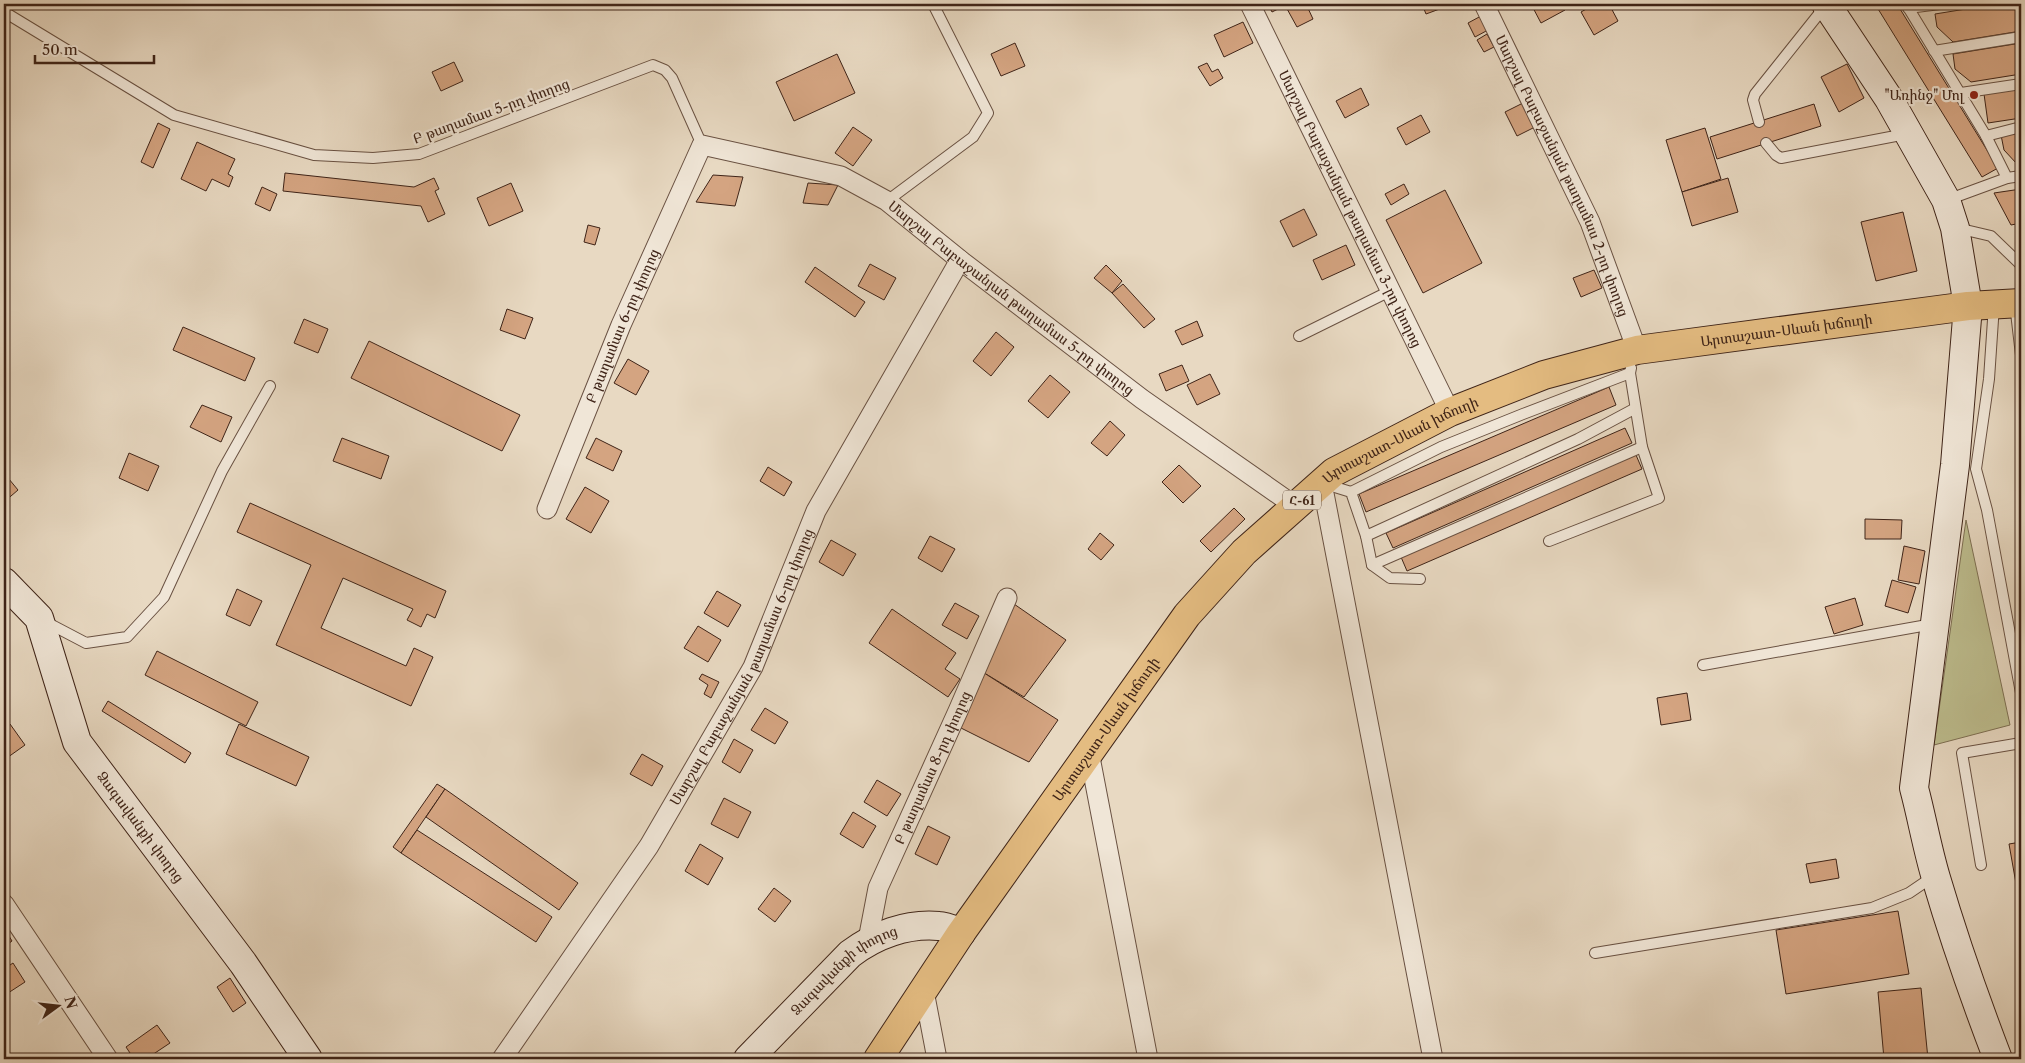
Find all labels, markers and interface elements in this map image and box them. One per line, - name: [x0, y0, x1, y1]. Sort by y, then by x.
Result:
- scale bar: [35, 32, 154, 64]
- street label: Մարշալ Բաբաջանյան թաղամաս 2-րդ փողոց: [1491, 32, 1633, 319]
- text: 50 m: [42, 40, 78, 59]
- street label: Մարշալ Բաբաջանյան թաղամաս 3-րդ փողոց: [1275, 67, 1426, 350]
- street label: Բ թաղամաս 5-րդ փողոց: [410, 74, 572, 148]
- place label: "Առինջ" Մոլ: [1884, 86, 1965, 104]
- marker: "Առինջ" Մոլ: [1968, 89, 1980, 101]
- street label: Մարշալ Բաբաջանյան թաղամաս 5-րդ փողոց: [885, 197, 1138, 399]
- street label: Բ թաղամաս 6-րդ փողոց: [582, 246, 663, 406]
- street label: Արտաշատ-Սևան խճուղի: [1699, 310, 1873, 350]
- street label: Արտաշատ-Սևան խճուղի: [1318, 393, 1481, 487]
- road number: Հ-61: [1283, 490, 1321, 510]
- street label: Մարշալ Բաբաջանյան թաղամաս 6-րդ փողոց: [666, 526, 817, 809]
- street label: Արտաշատ-Սևան խճուղի: [1048, 653, 1163, 805]
- street label: Բ թաղամաս 8-րդ փողոց: [890, 688, 975, 847]
- street label: Ձագավանքի փողոց: [93, 768, 188, 886]
- street label: Ձագավանքի փողոց: [787, 922, 900, 1019]
- north arrow: [32, 980, 82, 1030]
- text: N: [60, 994, 81, 1011]

